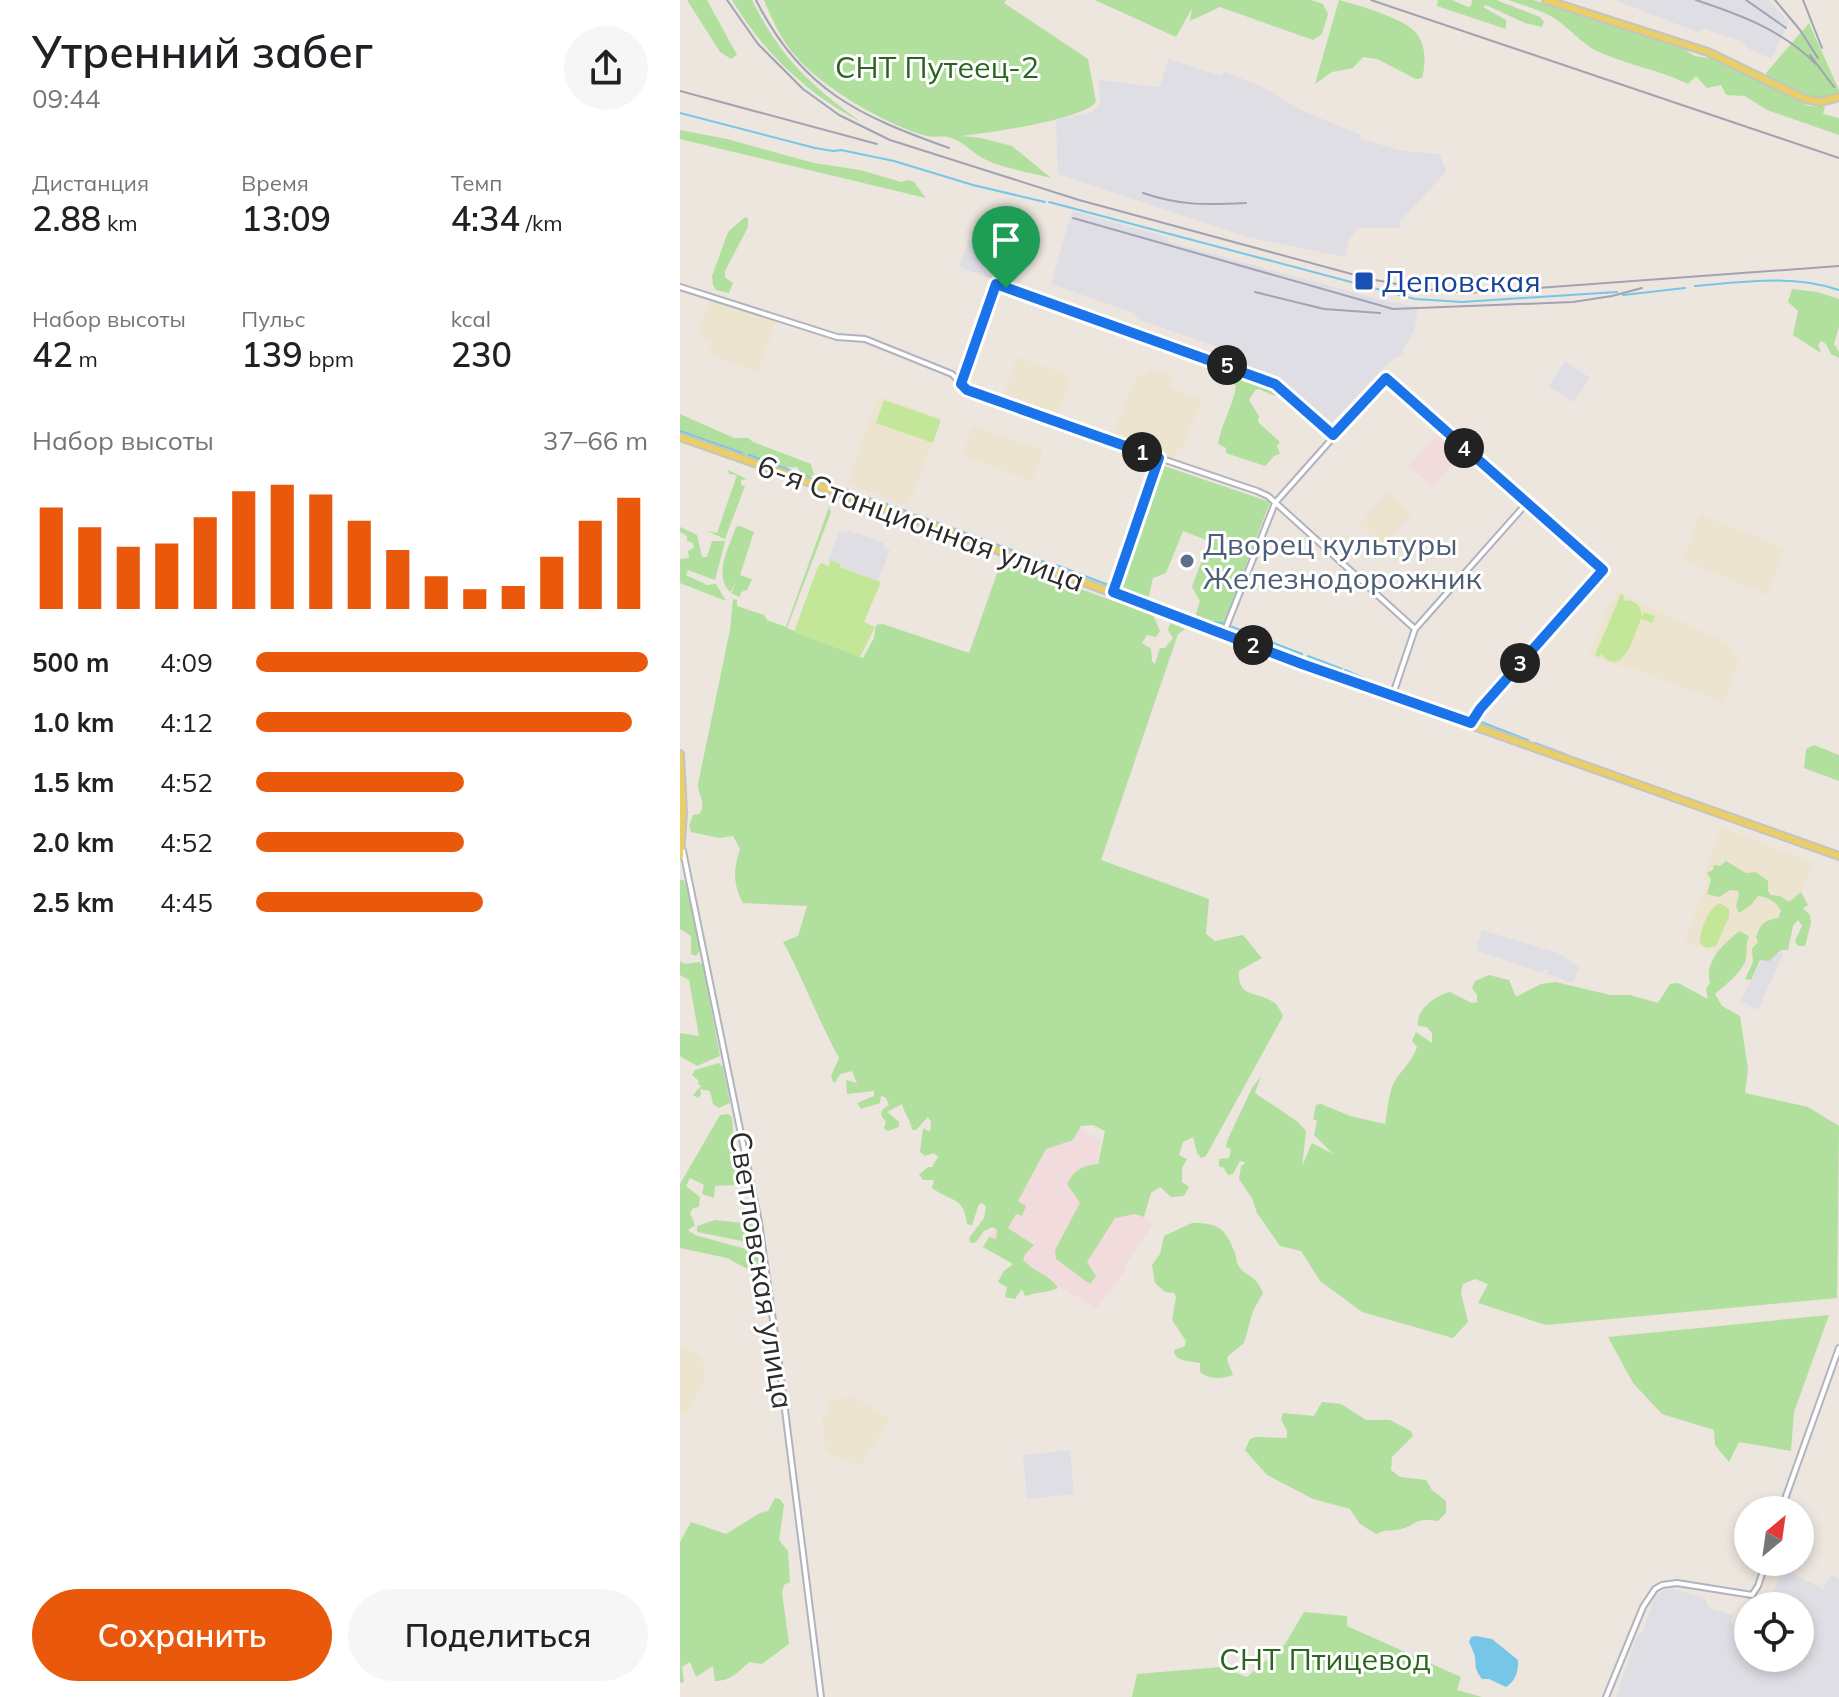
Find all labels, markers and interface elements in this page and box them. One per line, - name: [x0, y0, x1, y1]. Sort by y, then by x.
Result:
- text: Утренний забег: [32, 24, 373, 79]
- button: share: [564, 26, 648, 110]
- park label: СНТ Путеец-2: [835, 48, 1039, 86]
- text: 09:44: [32, 82, 100, 115]
- text: Дистанция: [32, 169, 149, 197]
- text: Время: [241, 169, 309, 197]
- text: Темп: [451, 169, 502, 197]
- text: 2.88: [32, 197, 101, 240]
- text: 13:09: [241, 197, 331, 240]
- text: 4:34: [451, 197, 520, 240]
- pin: [972, 206, 1040, 288]
- text: km: [101, 209, 138, 237]
- text: /km: [520, 209, 563, 237]
- icon: arrive: [984, 218, 1028, 262]
- place label: Деповская: [1382, 262, 1541, 300]
- marker: Деповская: [1353, 270, 1375, 292]
- text: Набор высоты: [32, 305, 186, 333]
- text: Пульс: [241, 305, 306, 333]
- text: kcal: [451, 305, 491, 333]
- text: 42: [32, 333, 73, 376]
- text: 139: [241, 333, 303, 376]
- text: 230: [451, 333, 512, 376]
- text: m: [73, 345, 98, 373]
- text: bpm: [303, 345, 354, 373]
- pin: 5: [1207, 345, 1247, 385]
- text: 5: [1220, 351, 1234, 379]
- text: Набор высоты: [32, 424, 214, 457]
- text: 37–66 m: [543, 424, 648, 457]
- pin: 4: [1444, 428, 1484, 468]
- pin: 1: [1122, 432, 1162, 472]
- text: 4: [1457, 434, 1471, 462]
- text: 1: [1135, 438, 1149, 466]
- street label: 6-я Станционная улица: [752, 446, 1090, 600]
- place label: Дворец культуры Железнодорожник: [1203, 525, 1483, 597]
- marker: Дворец культуры Железнодорожник: [1178, 552, 1196, 570]
- pin: 2: [1233, 625, 1273, 665]
- text: 2: [1246, 631, 1260, 659]
- pin: 3: [1500, 643, 1540, 683]
- text: 500 m: [32, 646, 109, 679]
- text: 4:09: [160, 646, 213, 679]
- text: 3: [1513, 649, 1527, 677]
- text: 1.0 km: [32, 706, 115, 739]
- text: 4:12: [160, 706, 213, 739]
- text: 1.5 km: [32, 766, 115, 799]
- text: 4:52: [160, 766, 213, 799]
- text: 2.0 km: [32, 826, 115, 859]
- text: 4:52: [160, 826, 213, 859]
- text: 2.5 km: [32, 886, 115, 919]
- text: 4:45: [160, 886, 213, 919]
- street label: Светловская улица: [721, 1128, 803, 1412]
- north arrow: [1734, 1496, 1814, 1576]
- map controls: [1734, 1496, 1814, 1672]
- button: Сохранить: [32, 1589, 332, 1681]
- button: Поделиться: [348, 1589, 648, 1681]
- button: locate: [1734, 1592, 1814, 1672]
- park label: СНТ Птицевод: [1219, 1640, 1431, 1678]

